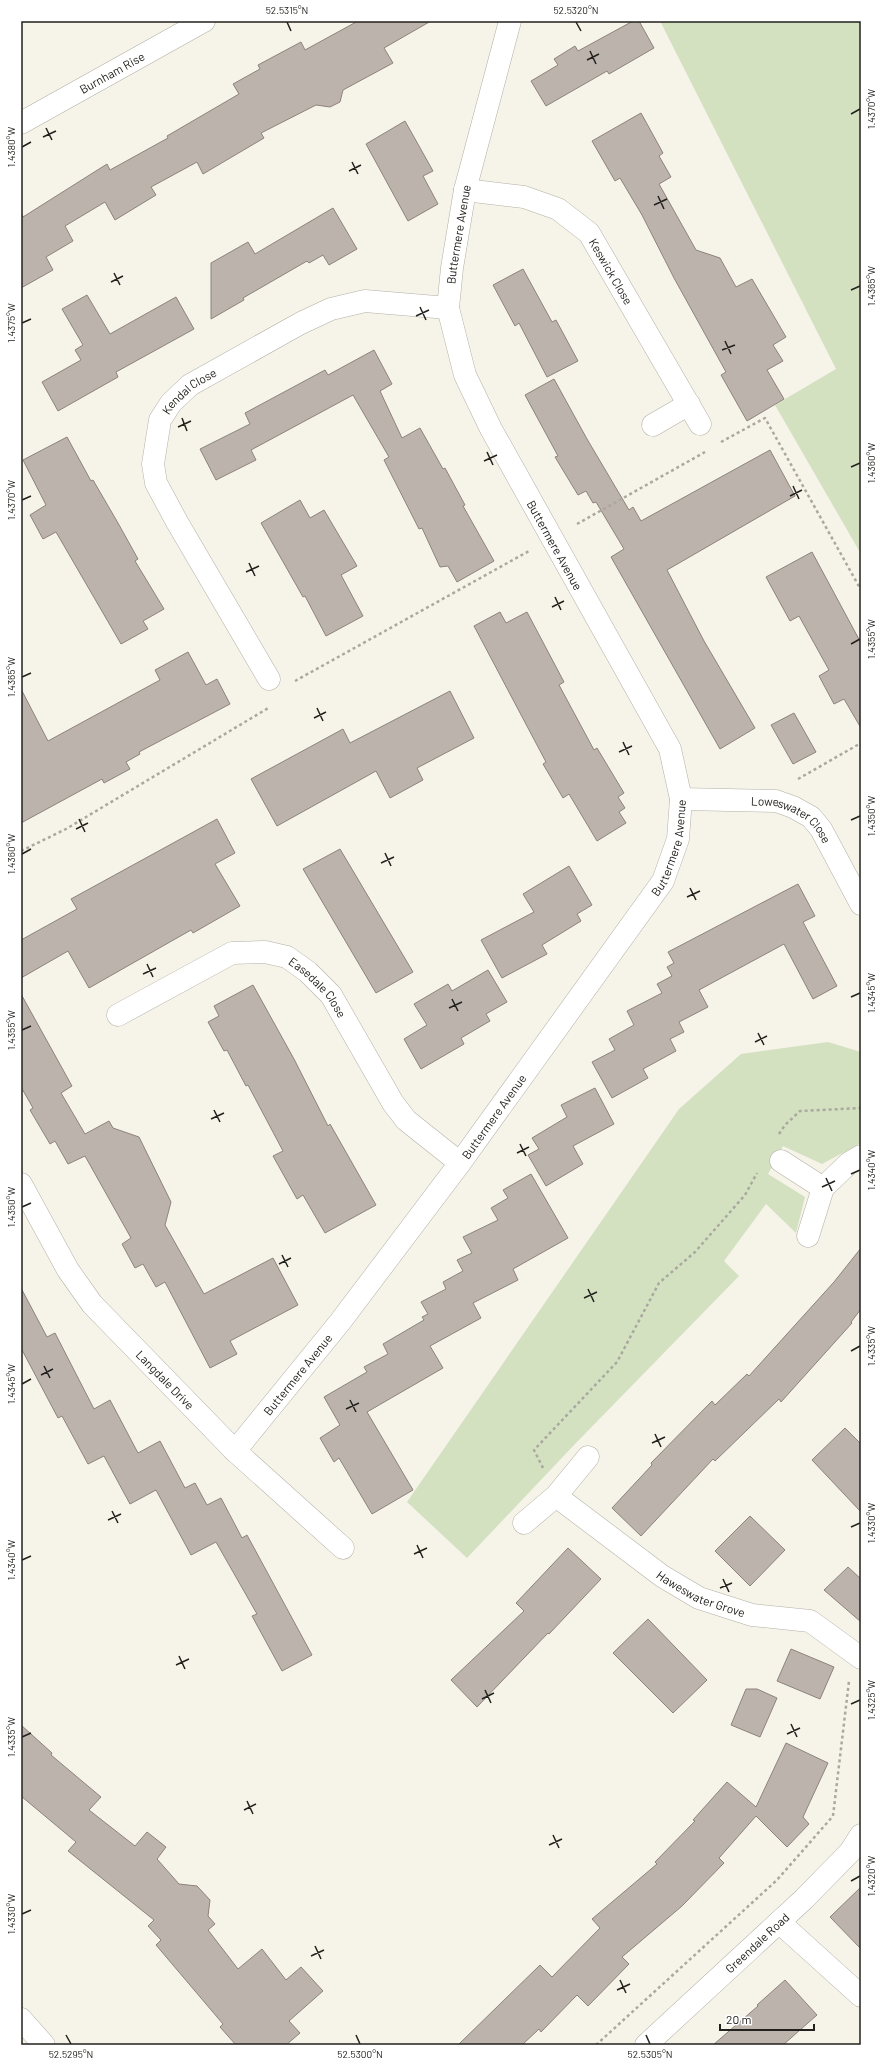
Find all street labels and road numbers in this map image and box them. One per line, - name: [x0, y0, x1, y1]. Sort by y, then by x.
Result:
- street label: Burnham Rise: [77, 49, 147, 96]
- street label: Buttermere Avenue: [443, 183, 473, 285]
- street label: Keswick Close: [587, 236, 636, 307]
- street label: Kendal Close: [159, 365, 219, 417]
- street label: Buttermere Avenue: [524, 498, 586, 592]
- street label: Loweswater Close: [751, 793, 834, 845]
- street label: Buttermere Avenue: [648, 799, 688, 898]
- street label: Easedale Close: [286, 954, 349, 1020]
- street label: Buttermere Avenue: [458, 1071, 529, 1161]
- street label: Buttermere Avenue: [260, 1331, 335, 1418]
- street label: Langdale Drive: [134, 1347, 197, 1412]
- street label: Haweswater Grove: [654, 1568, 747, 1619]
- street label: Greendale Road: [722, 1910, 792, 1975]

